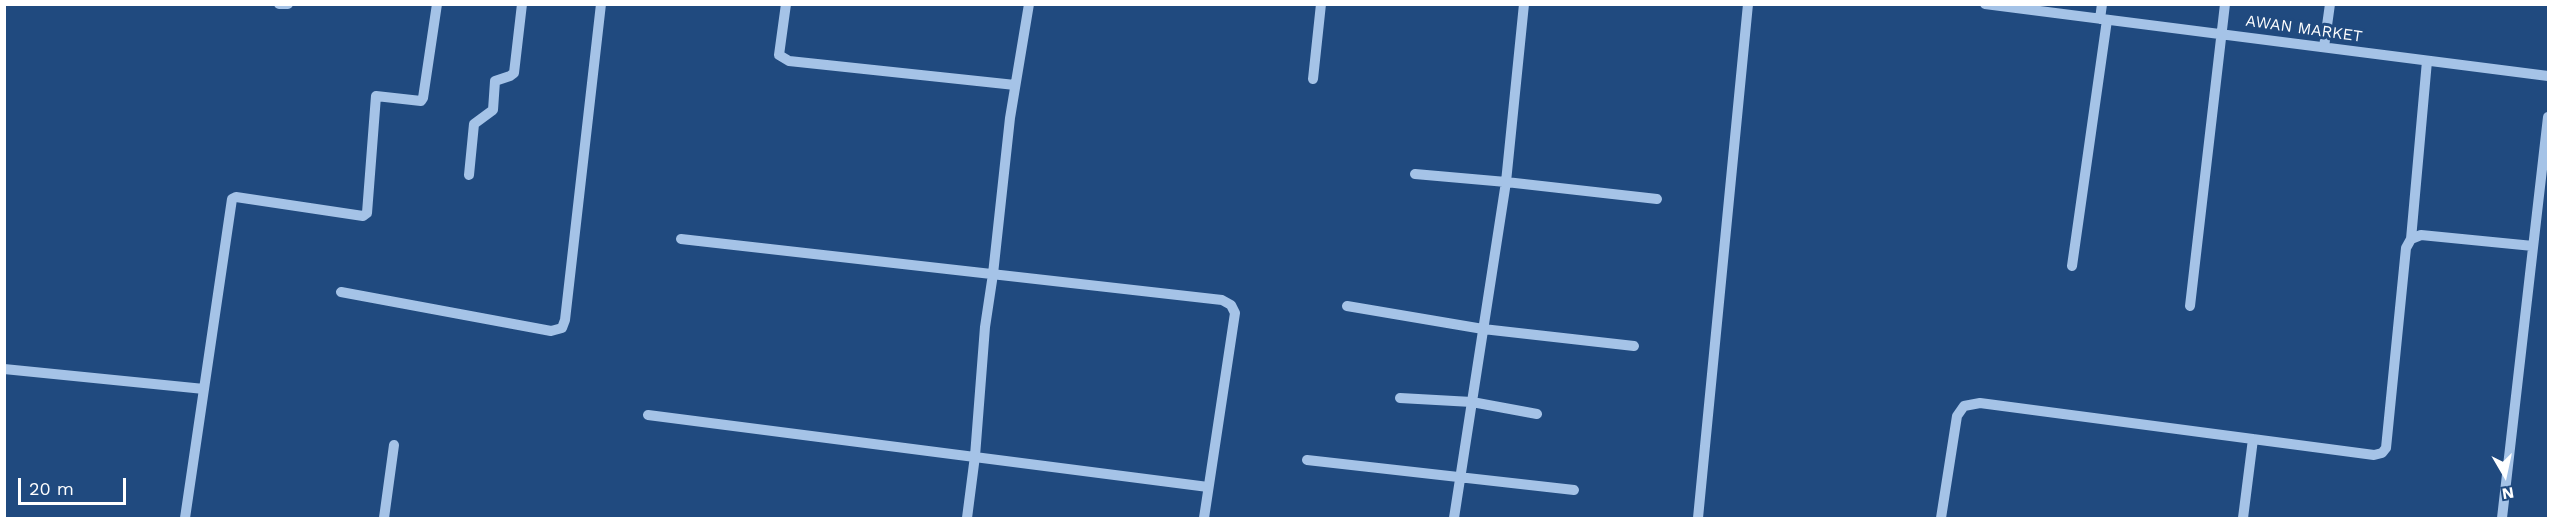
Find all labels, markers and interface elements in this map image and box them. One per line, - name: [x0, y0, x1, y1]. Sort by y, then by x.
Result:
- street label: AWAN MARKET: [2244, 11, 2364, 47]
- north arrow: [2475, 445, 2535, 505]
- scale bar: [21, 466, 129, 504]
- text: 20 m: [29, 478, 74, 499]
- text: N: [2501, 483, 2515, 504]

